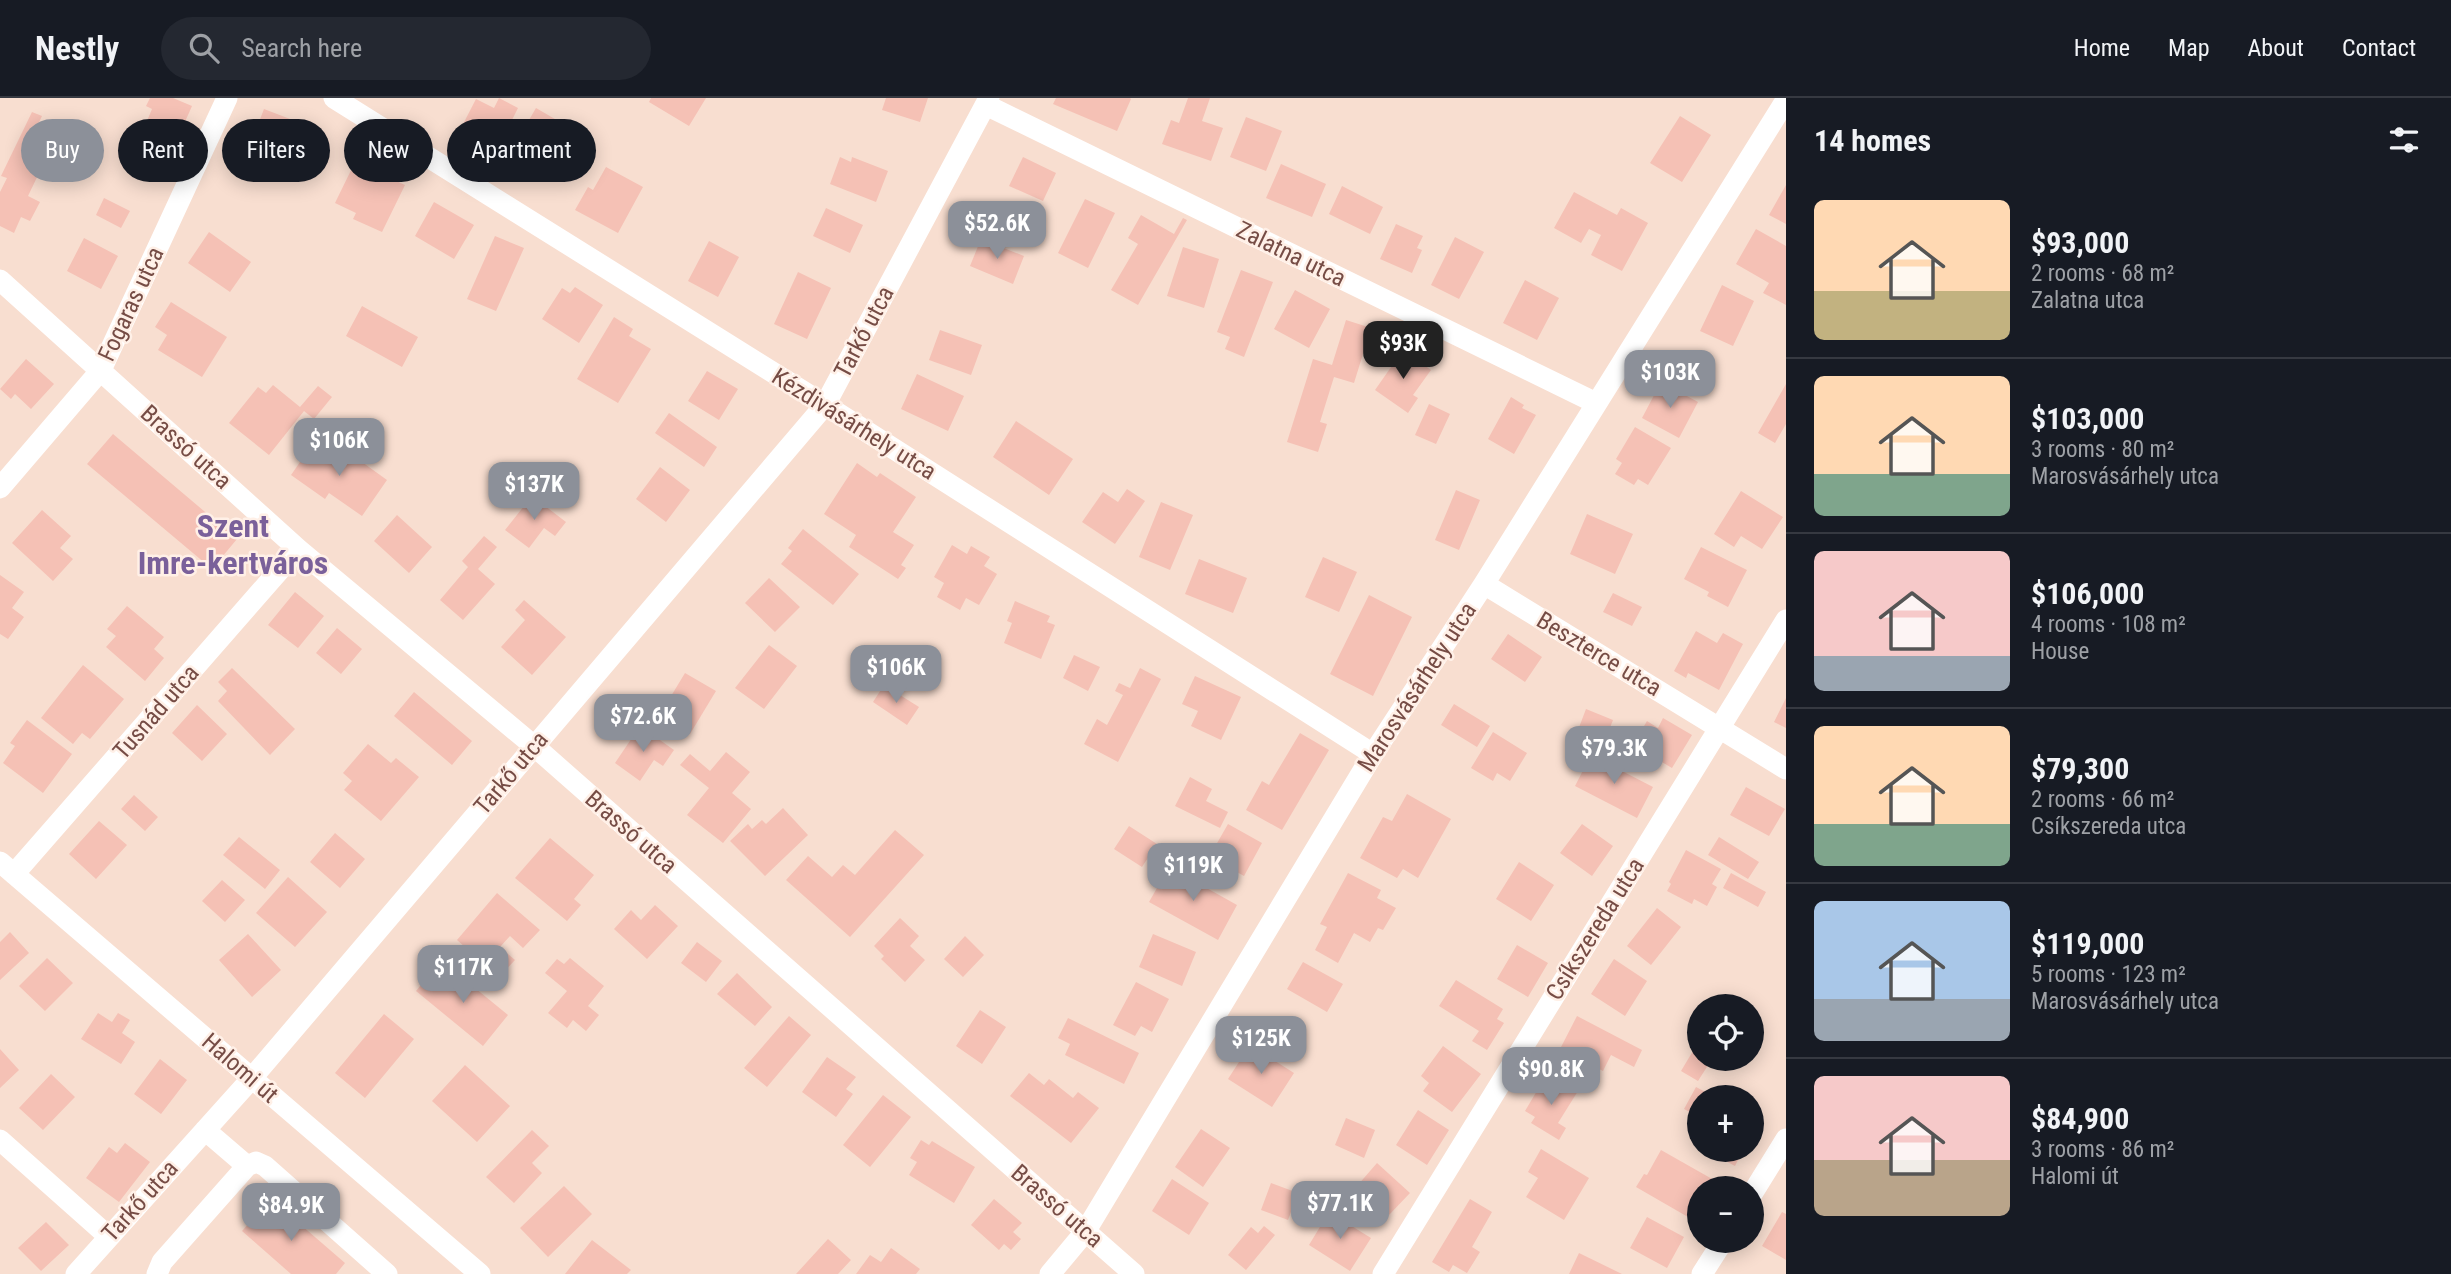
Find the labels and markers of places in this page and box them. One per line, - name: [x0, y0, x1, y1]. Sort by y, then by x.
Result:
- pin: $52.6K: [940, 202, 1054, 261]
- pin: $93K: [1362, 322, 1444, 381]
- pin: $103K: [1621, 350, 1719, 410]
- pin: $106K: [290, 418, 388, 478]
- pin: $137K: [485, 462, 583, 522]
- pin: $106K: [847, 646, 945, 705]
- pin: $72.6K: [586, 694, 700, 754]
- pin: $79.3K: [1557, 726, 1671, 786]
- pin: $119K: [1144, 844, 1242, 903]
- pin: $117K: [414, 946, 512, 1005]
- pin: $125K: [1212, 1016, 1310, 1076]
- pin: $90.8K: [1494, 1048, 1608, 1107]
- pin: $77.1K: [1283, 1182, 1397, 1241]
- pin: $84.9K: [234, 1184, 348, 1243]

